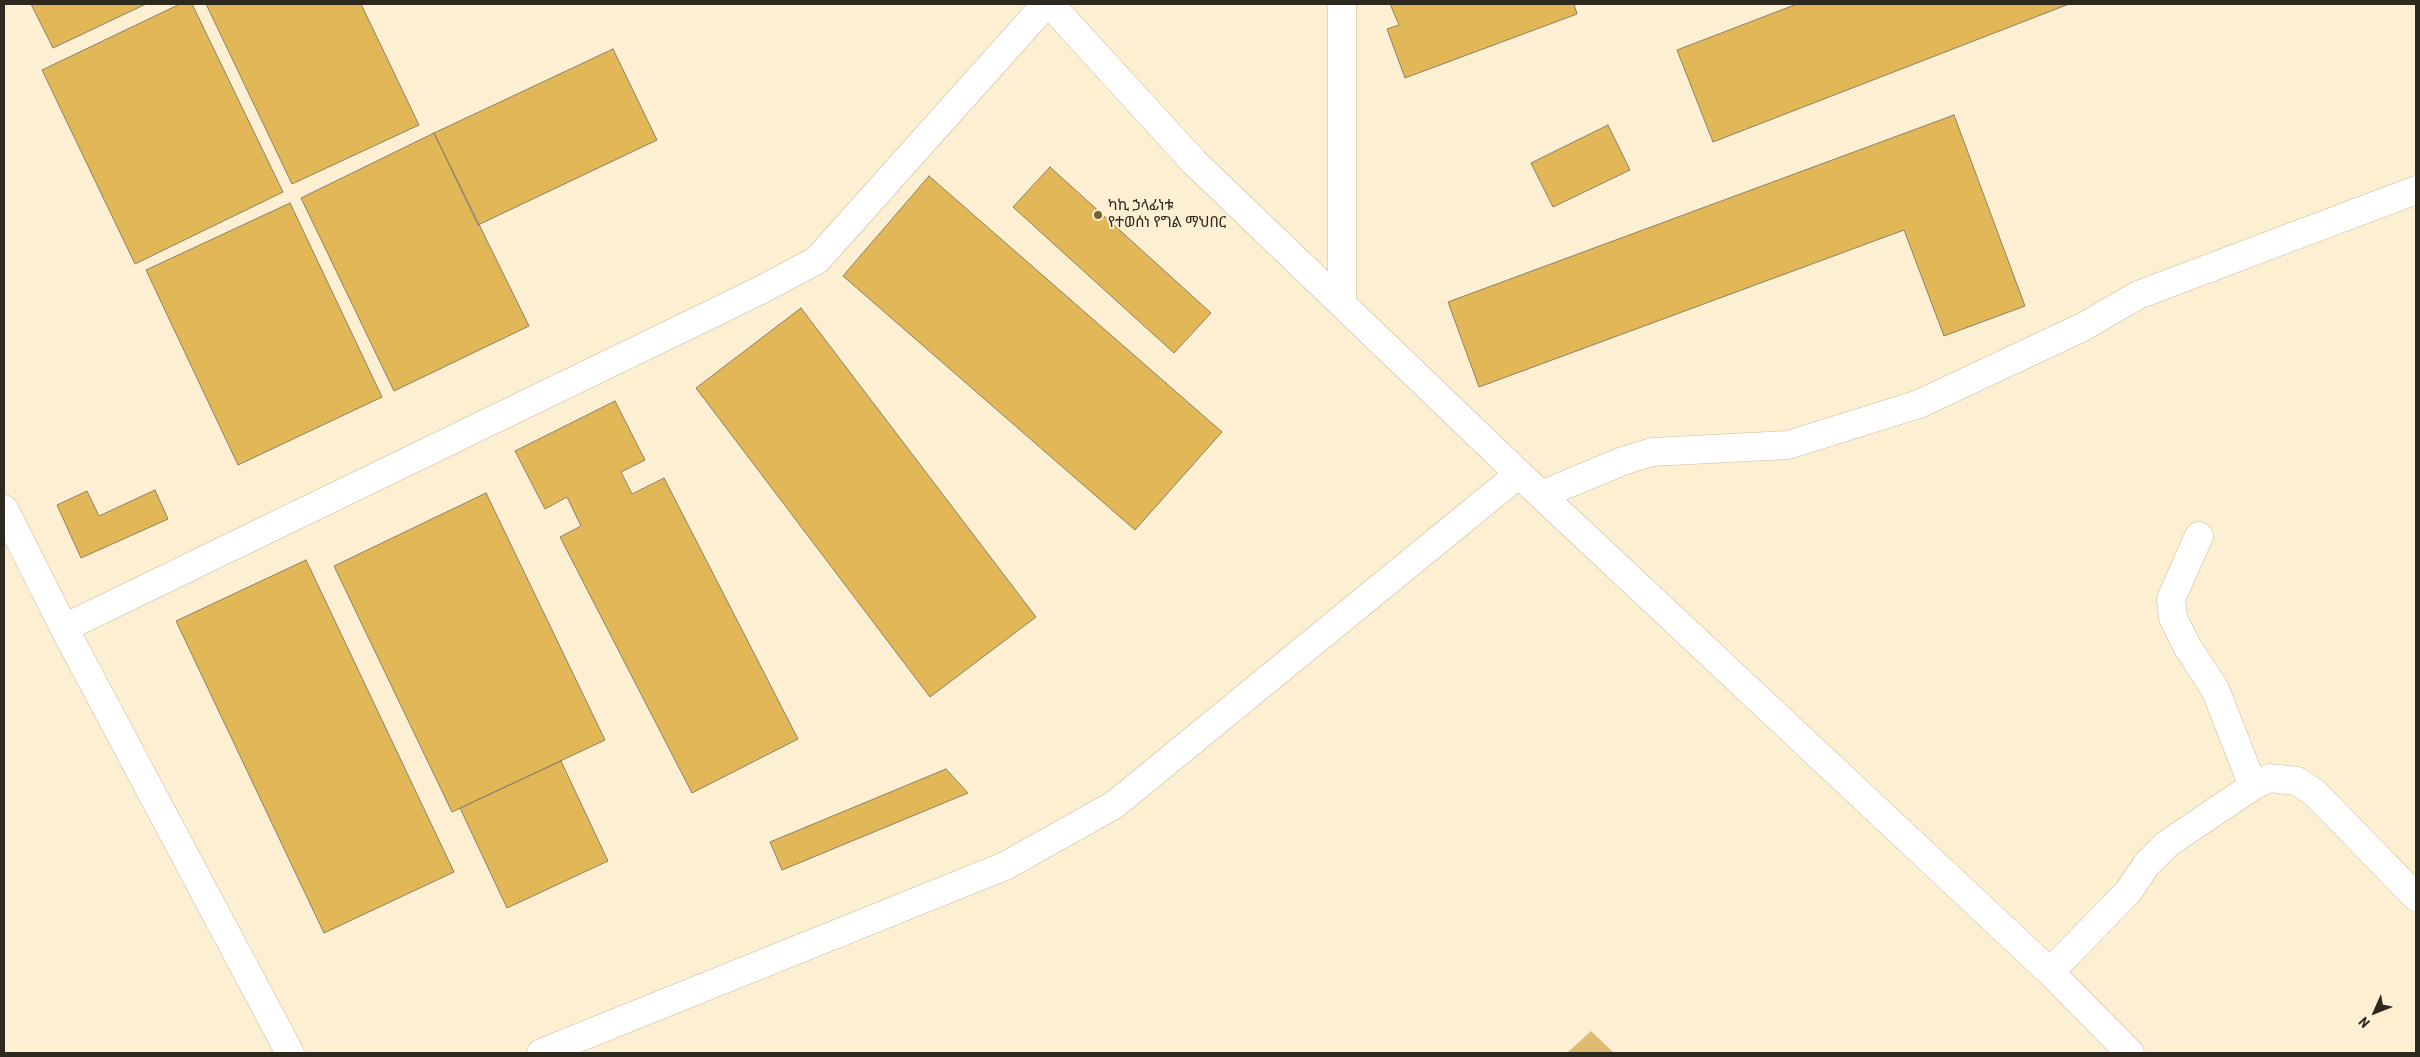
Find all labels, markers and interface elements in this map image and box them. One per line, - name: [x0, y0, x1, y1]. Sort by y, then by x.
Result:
- place label: ካኪ ኃላፊነቱ የተወሰነ የግል ማህበር: [1108, 197, 1226, 232]
- marker: ካኪ ኃላፊነቱ የተወሰነ የግል ማህበር: [1092, 209, 1104, 221]
- north arrow: [2350, 987, 2400, 1037]
- text: N: [2355, 1014, 2373, 1031]

